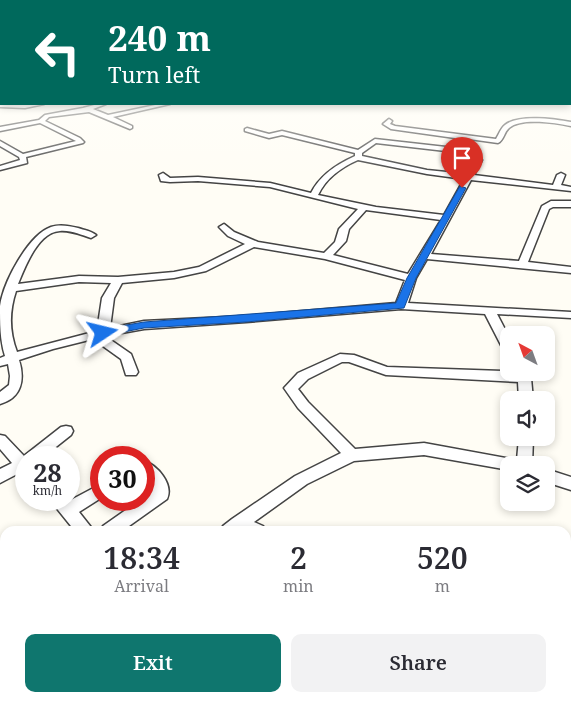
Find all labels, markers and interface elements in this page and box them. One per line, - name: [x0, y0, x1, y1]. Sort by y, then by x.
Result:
- text: 240 m: [108, 14, 211, 61]
- icon: left: [25, 20, 90, 85]
- text: Turn left: [108, 59, 200, 89]
- pin: [441, 137, 483, 188]
- icon: arrive: [448, 144, 476, 172]
- position arrow: [76, 306, 128, 358]
- north arrow: [500, 326, 555, 381]
- map controls: [500, 326, 555, 511]
- button: sound: [500, 391, 555, 446]
- speed limit sign: 30: [90, 446, 155, 511]
- text: 28: [33, 455, 62, 489]
- button: layers: [500, 456, 555, 511]
- text: km/h: [33, 482, 62, 499]
- text: 18:34: [103, 537, 180, 578]
- text: 2: [290, 537, 307, 578]
- text: 520: [417, 537, 468, 578]
- text: Arrival: [114, 575, 169, 597]
- text: min: [283, 575, 314, 597]
- text: m: [435, 575, 450, 597]
- button: Exit: [25, 634, 281, 692]
- button: Share: [291, 634, 546, 692]

